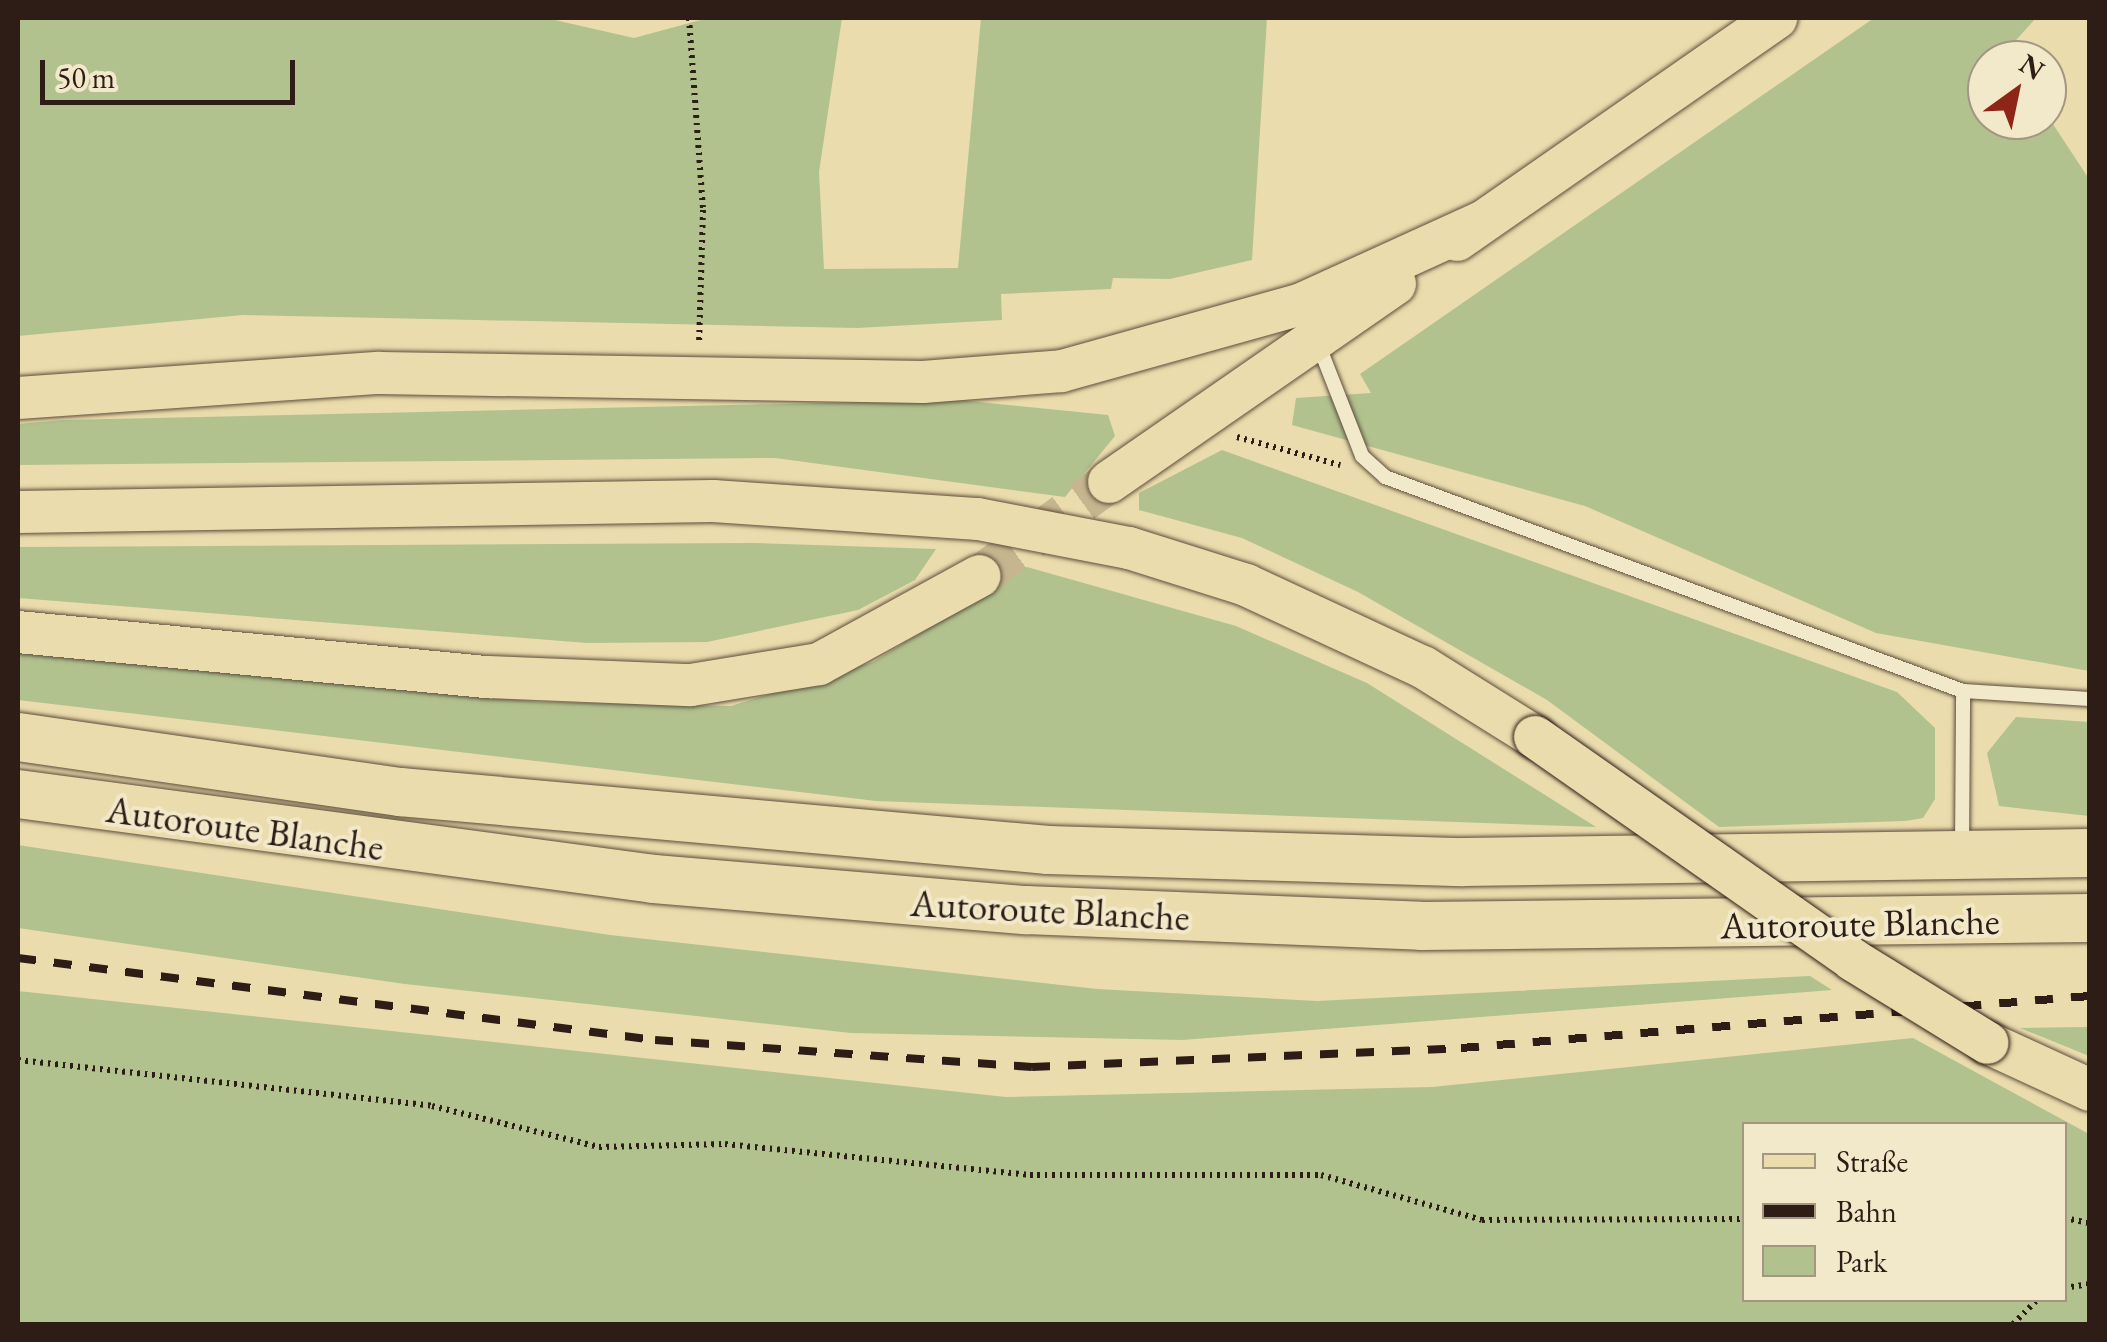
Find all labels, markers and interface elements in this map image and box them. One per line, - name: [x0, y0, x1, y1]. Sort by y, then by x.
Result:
- scale bar: [45, 40, 300, 102]
- north arrow: [1967, 40, 2067, 140]
- text: N: [2013, 45, 2052, 88]
- text: 50 m: [57, 58, 115, 97]
- street label: Autoroute Blanche: [103, 786, 387, 870]
- street label: Autoroute Blanche: [909, 880, 1191, 940]
- street label: Autoroute Blanche: [1720, 898, 2000, 948]
- legend: [1742, 1122, 2067, 1302]
- text: Straße: [1836, 1142, 1908, 1181]
- text: Bahn: [1836, 1192, 1897, 1231]
- text: Park: [1836, 1242, 1887, 1281]

